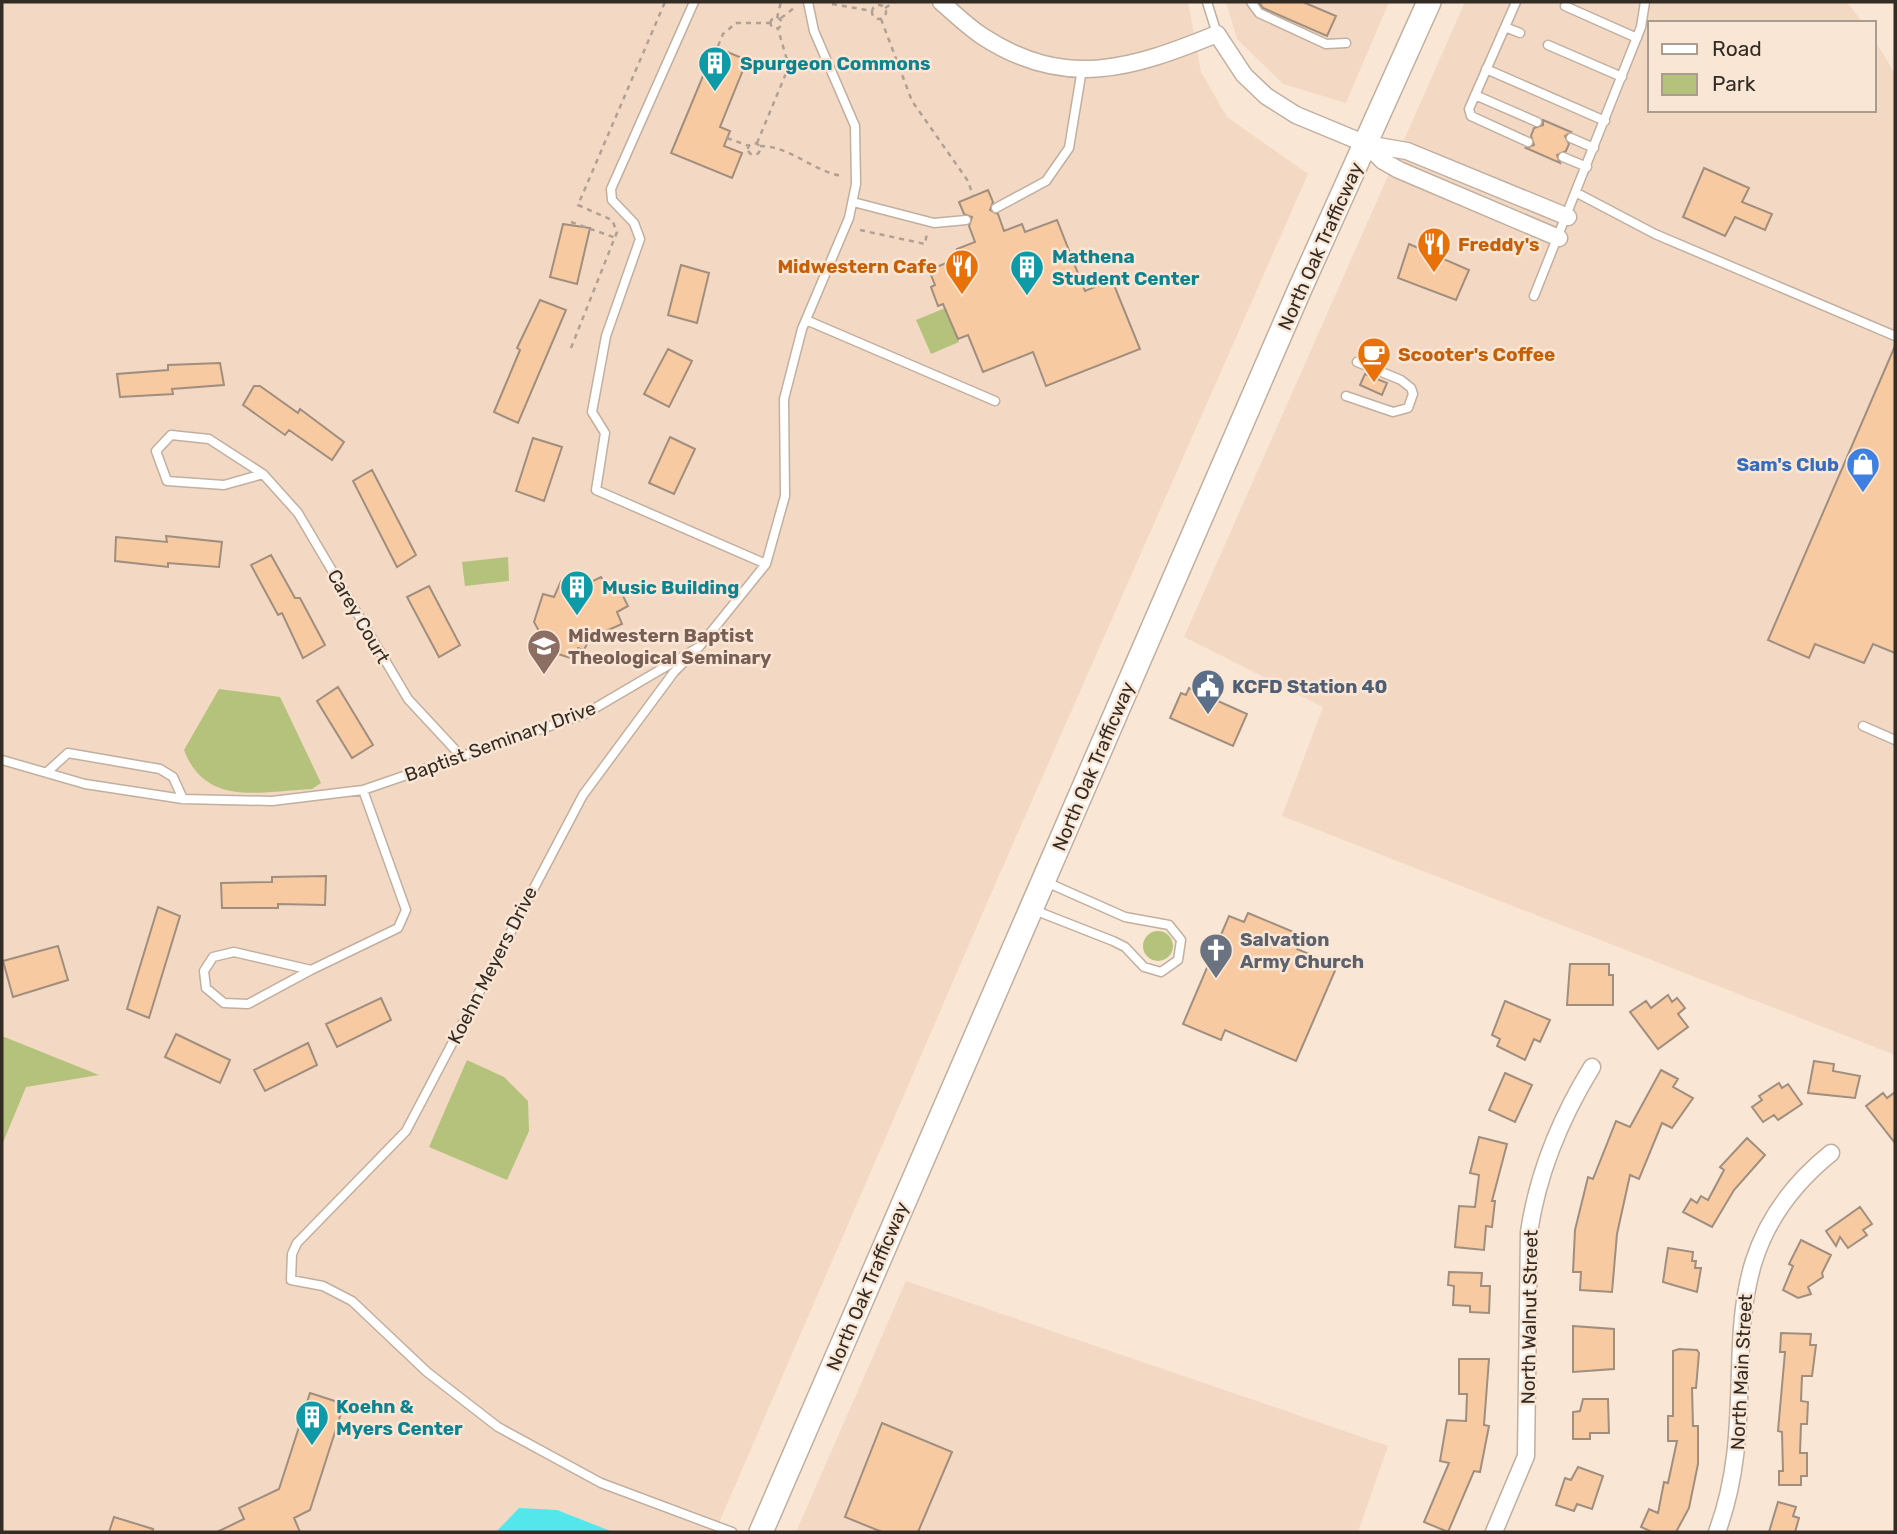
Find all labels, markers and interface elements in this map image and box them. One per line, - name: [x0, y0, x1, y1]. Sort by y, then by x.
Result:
- legend: [1648, 21, 1876, 112]
- text: Road: [1712, 36, 1762, 61]
- building icon: Spurgeon Commons: [696, 44, 734, 93]
- place label: Spurgeon Commons: [740, 52, 931, 75]
- text: Park: [1712, 71, 1756, 96]
- street label: North Oak Trafficway: [1273, 159, 1368, 334]
- restaurant icon: Freddy's: [1415, 225, 1453, 274]
- place label: Freddy's: [1458, 233, 1540, 256]
- place label: Mathena Student Center: [1052, 245, 1200, 290]
- restaurant icon: Midwestern Cafe: [943, 247, 981, 296]
- building icon: Mathena Student Center: [1008, 248, 1046, 297]
- place label: Midwestern Cafe: [777, 255, 937, 278]
- cafe icon: Scooter's Coffee: [1355, 335, 1393, 384]
- place label: Scooter's Coffee: [1398, 343, 1555, 366]
- shop icon: Sam's Club: [1844, 445, 1882, 494]
- place label: Sam's Club: [1736, 453, 1839, 476]
- street label: Carey Court: [322, 565, 395, 668]
- building icon: Music Building: [558, 568, 596, 617]
- place label: Music Building: [602, 576, 739, 599]
- place label: Midwestern Baptist Theological Seminary: [568, 624, 772, 669]
- school or university icon: Midwestern Baptist Theological Seminary: [525, 627, 563, 676]
- public building icon: KCFD Station 40: [1189, 667, 1227, 716]
- place label: KCFD Station 40: [1232, 675, 1387, 698]
- street label: North Oak Trafficway: [1047, 678, 1139, 854]
- street label: Baptist Seminary Drive: [401, 696, 599, 787]
- street label: Koehn Meyers Drive: [443, 883, 542, 1048]
- place label: Salvation Army Church: [1240, 928, 1364, 973]
- church icon: Salvation Army Church: [1197, 931, 1235, 980]
- street label: North Oak Trafficway: [821, 1198, 913, 1374]
- street label: North Walnut Street: [1516, 1229, 1543, 1404]
- street label: North Main Street: [1726, 1293, 1757, 1451]
- place label: Koehn & Myers Center: [336, 1395, 463, 1440]
- building icon: Koehn & Myers Center: [293, 1398, 331, 1447]

